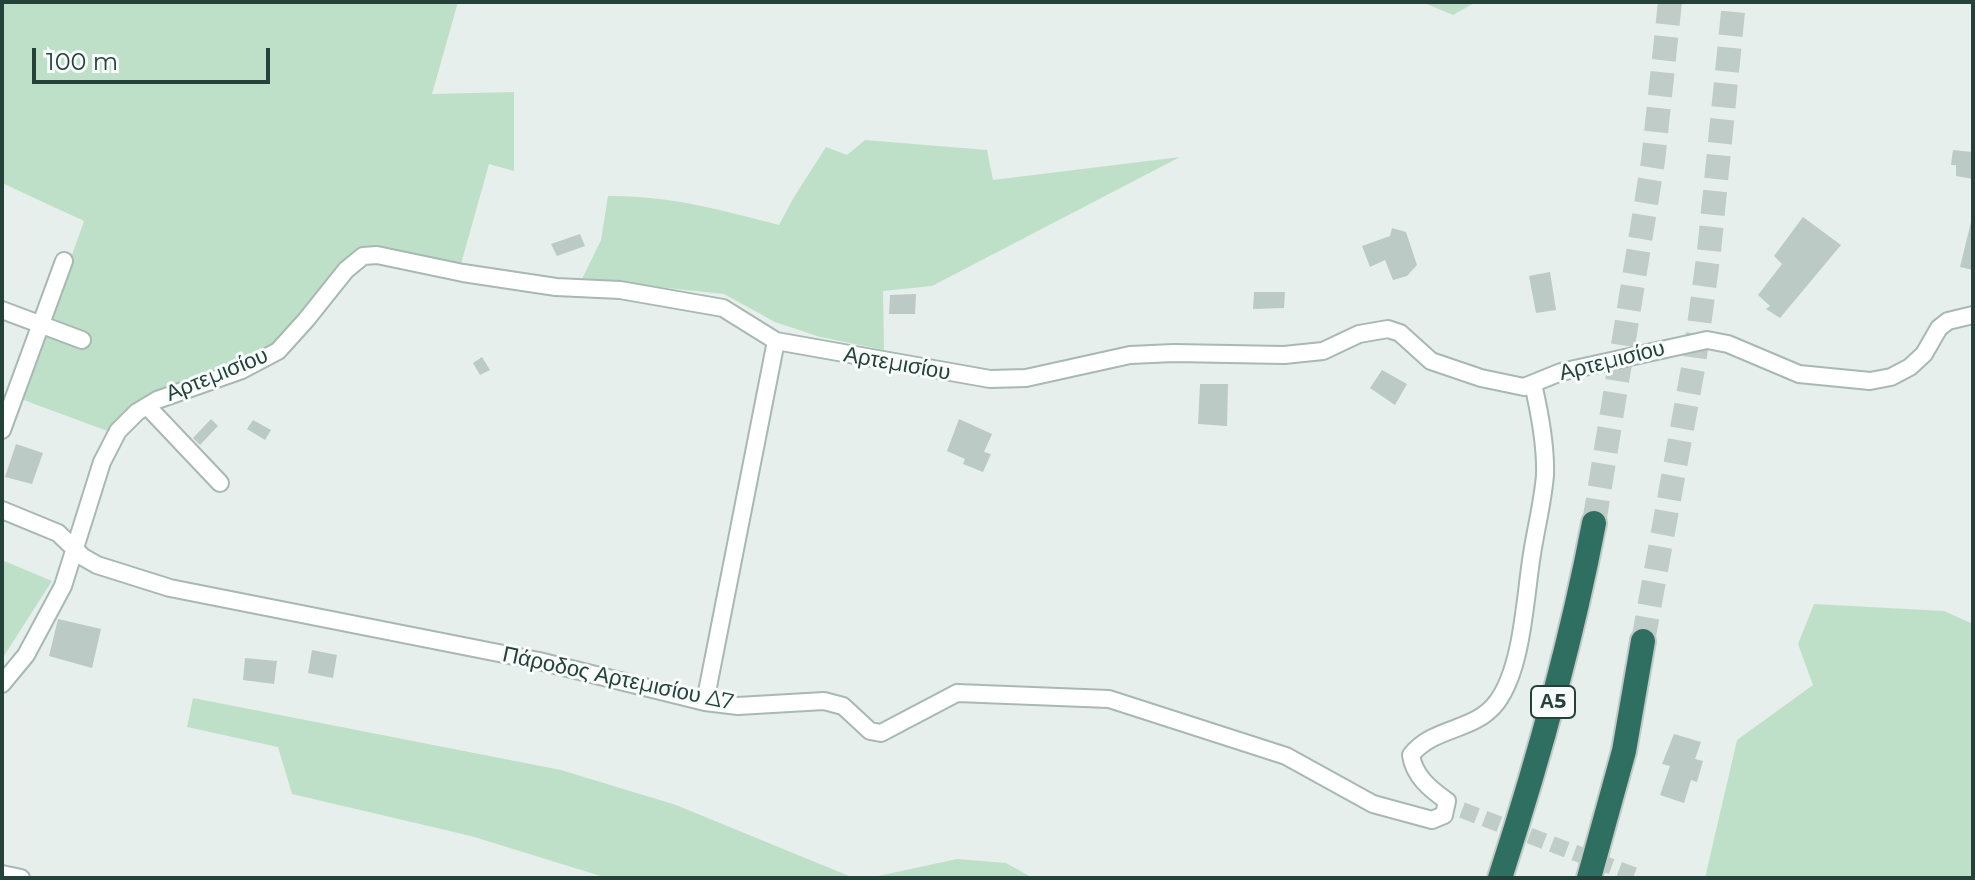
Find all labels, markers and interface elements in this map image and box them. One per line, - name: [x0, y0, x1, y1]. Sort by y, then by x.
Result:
- scale bar: [36, 32, 274, 82]
- text: 100 m: [46, 47, 118, 76]
- street label: Αρτεμισίου: [1556, 335, 1668, 387]
- street label: Αρτεμισίου: [842, 342, 952, 386]
- street label: Αρτεμισίου: [162, 343, 272, 407]
- street label: Πάροδος Αρτεμισίου Δ7: [500, 642, 736, 716]
- road number: Α5: [1531, 686, 1575, 718]

